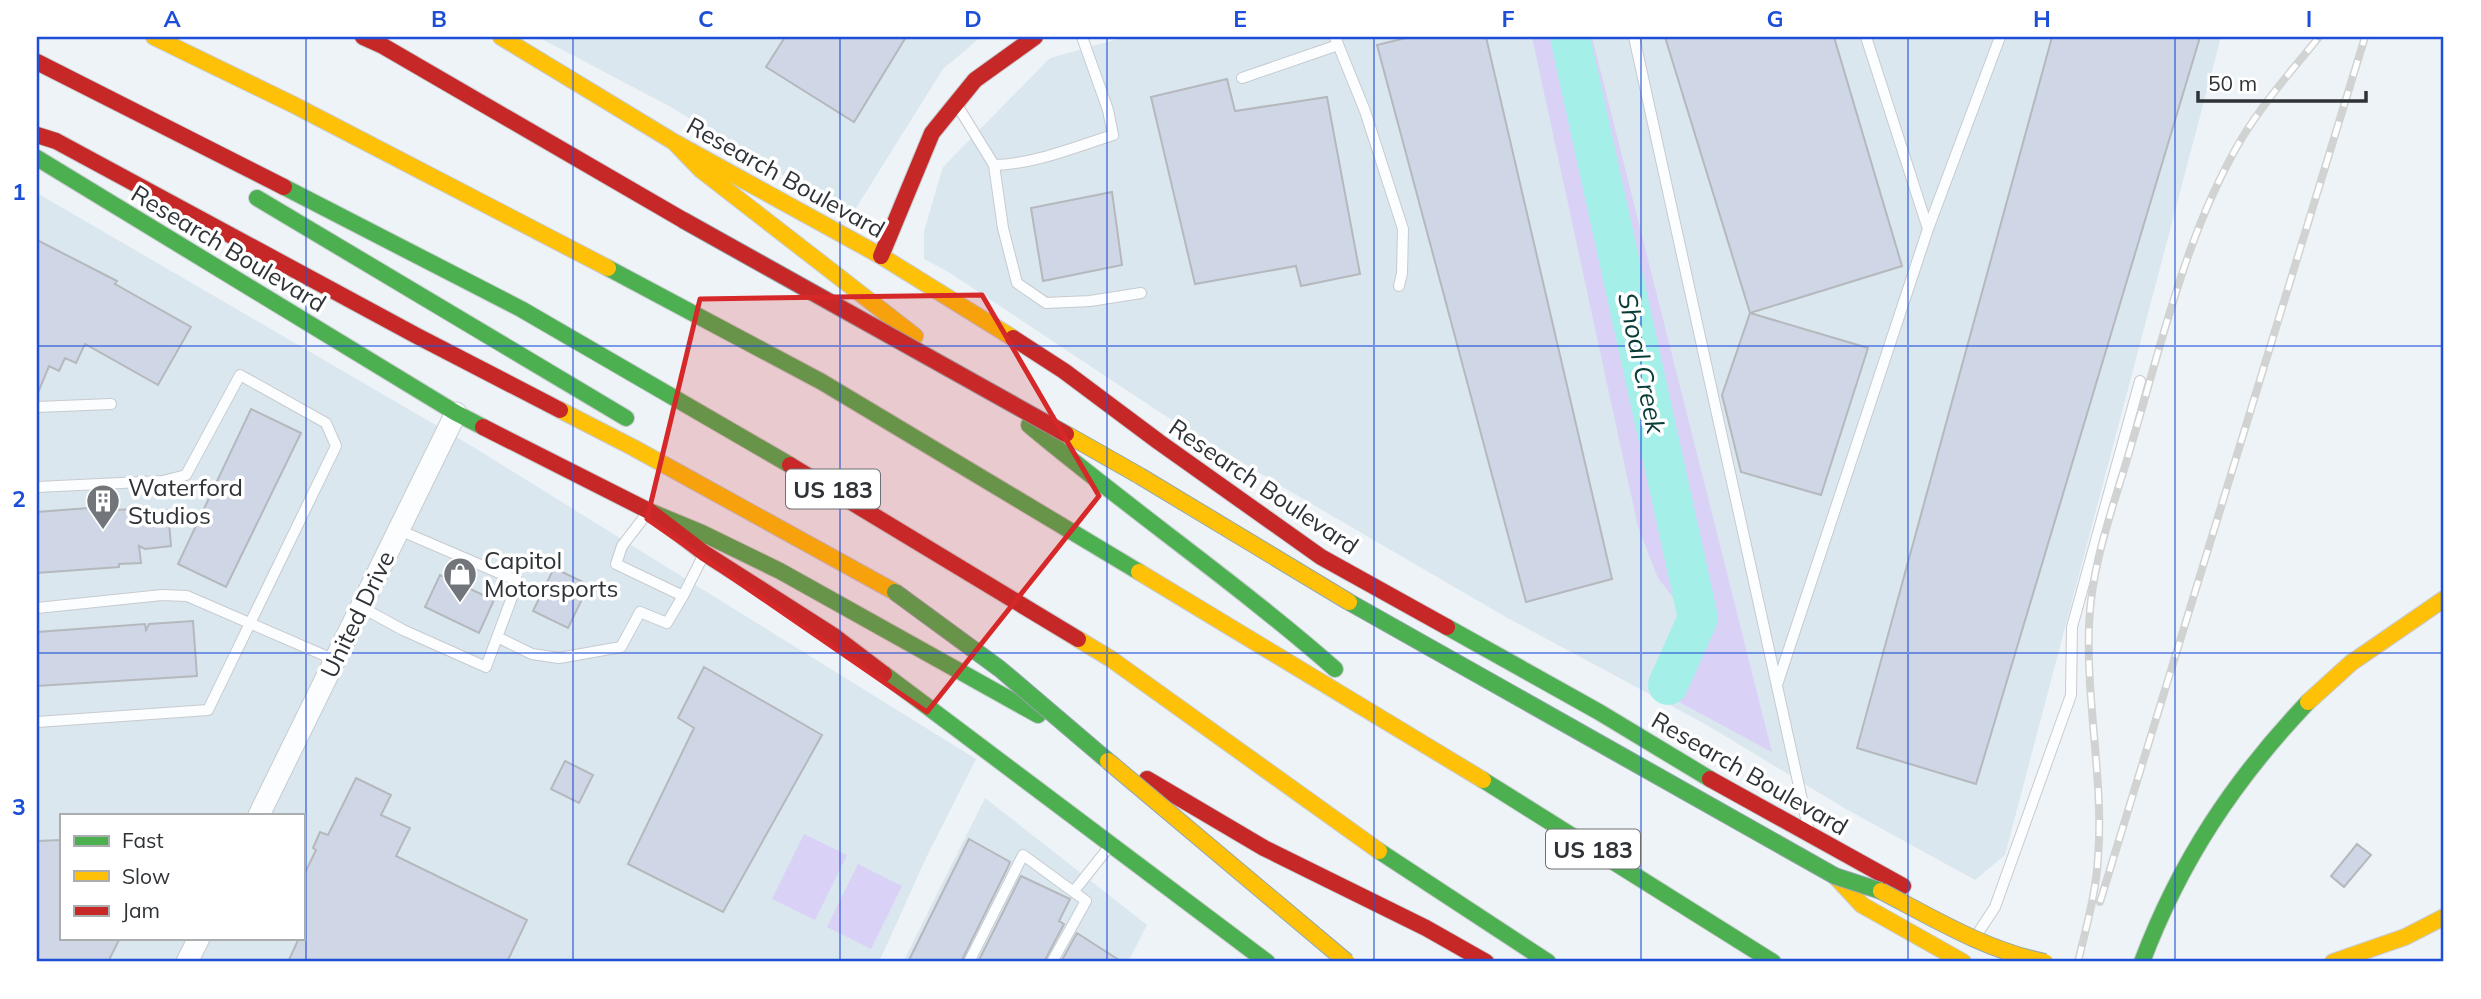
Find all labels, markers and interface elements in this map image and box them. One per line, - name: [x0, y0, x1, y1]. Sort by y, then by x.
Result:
- text: A: [163, 4, 181, 33]
- text: B: [431, 4, 447, 33]
- text: C: [698, 4, 714, 33]
- text: D: [964, 4, 982, 33]
- text: E: [1233, 4, 1247, 33]
- text: F: [1501, 4, 1515, 33]
- text: G: [1766, 4, 1784, 33]
- text: H: [2033, 4, 2051, 33]
- text: I: [2306, 4, 2312, 33]
- scale bar: [2198, 60, 2366, 104]
- text: 50 m: [2208, 70, 2257, 96]
- street label: Research Boulevard: [682, 110, 890, 244]
- text: 1: [12, 177, 26, 206]
- street label: Research Boulevard: [126, 178, 332, 318]
- water label: Shoal Creek: [1611, 289, 1673, 437]
- street label: Research Boulevard: [1164, 412, 1364, 560]
- road number: US 183: [786, 470, 880, 509]
- place label: Waterford Studios: [128, 472, 243, 530]
- building icon: Waterford Studios: [84, 482, 122, 531]
- text: 2: [12, 484, 26, 513]
- place label: Capitol Motorsports: [484, 545, 618, 603]
- street label: United Drive: [313, 546, 401, 682]
- shop icon: Capitol Motorsports: [441, 555, 479, 604]
- street label: Research Boulevard: [1646, 705, 1854, 841]
- text: 3: [12, 792, 26, 821]
- legend: [60, 814, 304, 940]
- text: Fast: [122, 827, 164, 853]
- road number: US 183: [1546, 830, 1640, 869]
- text: Slow: [122, 863, 170, 889]
- text: Jam: [122, 897, 160, 923]

